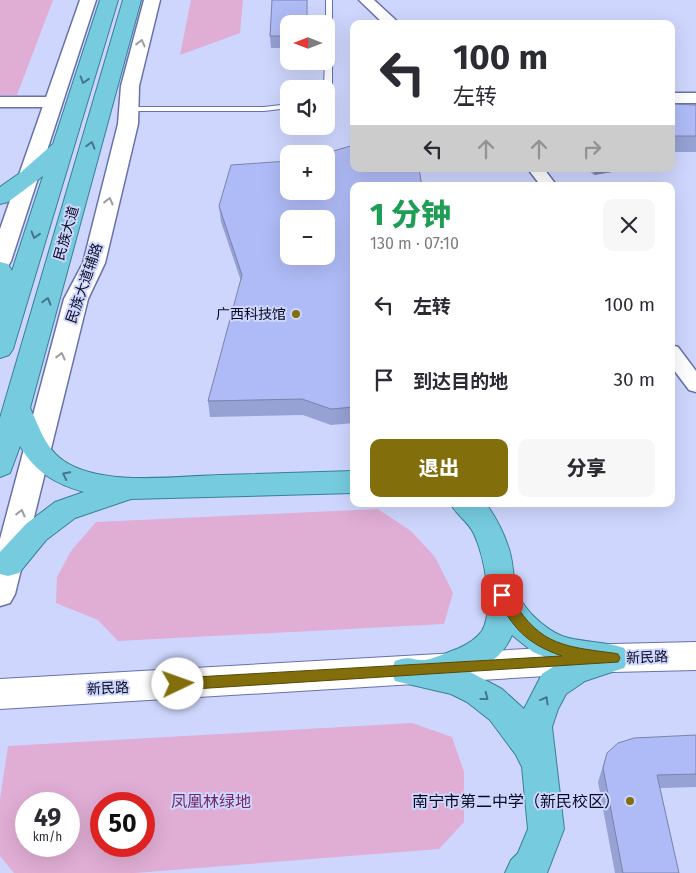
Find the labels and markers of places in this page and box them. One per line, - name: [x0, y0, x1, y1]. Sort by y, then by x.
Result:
- place label: 广西科技馆: [216, 306, 286, 323]
- marker: 广西科技馆: [290, 308, 302, 320]
- pin: [481, 574, 523, 616]
- place label: 南宁市第二中学（新民校区）: [412, 792, 620, 811]
- marker: 南宁市第二中学（新民校区）: [624, 795, 636, 807]

